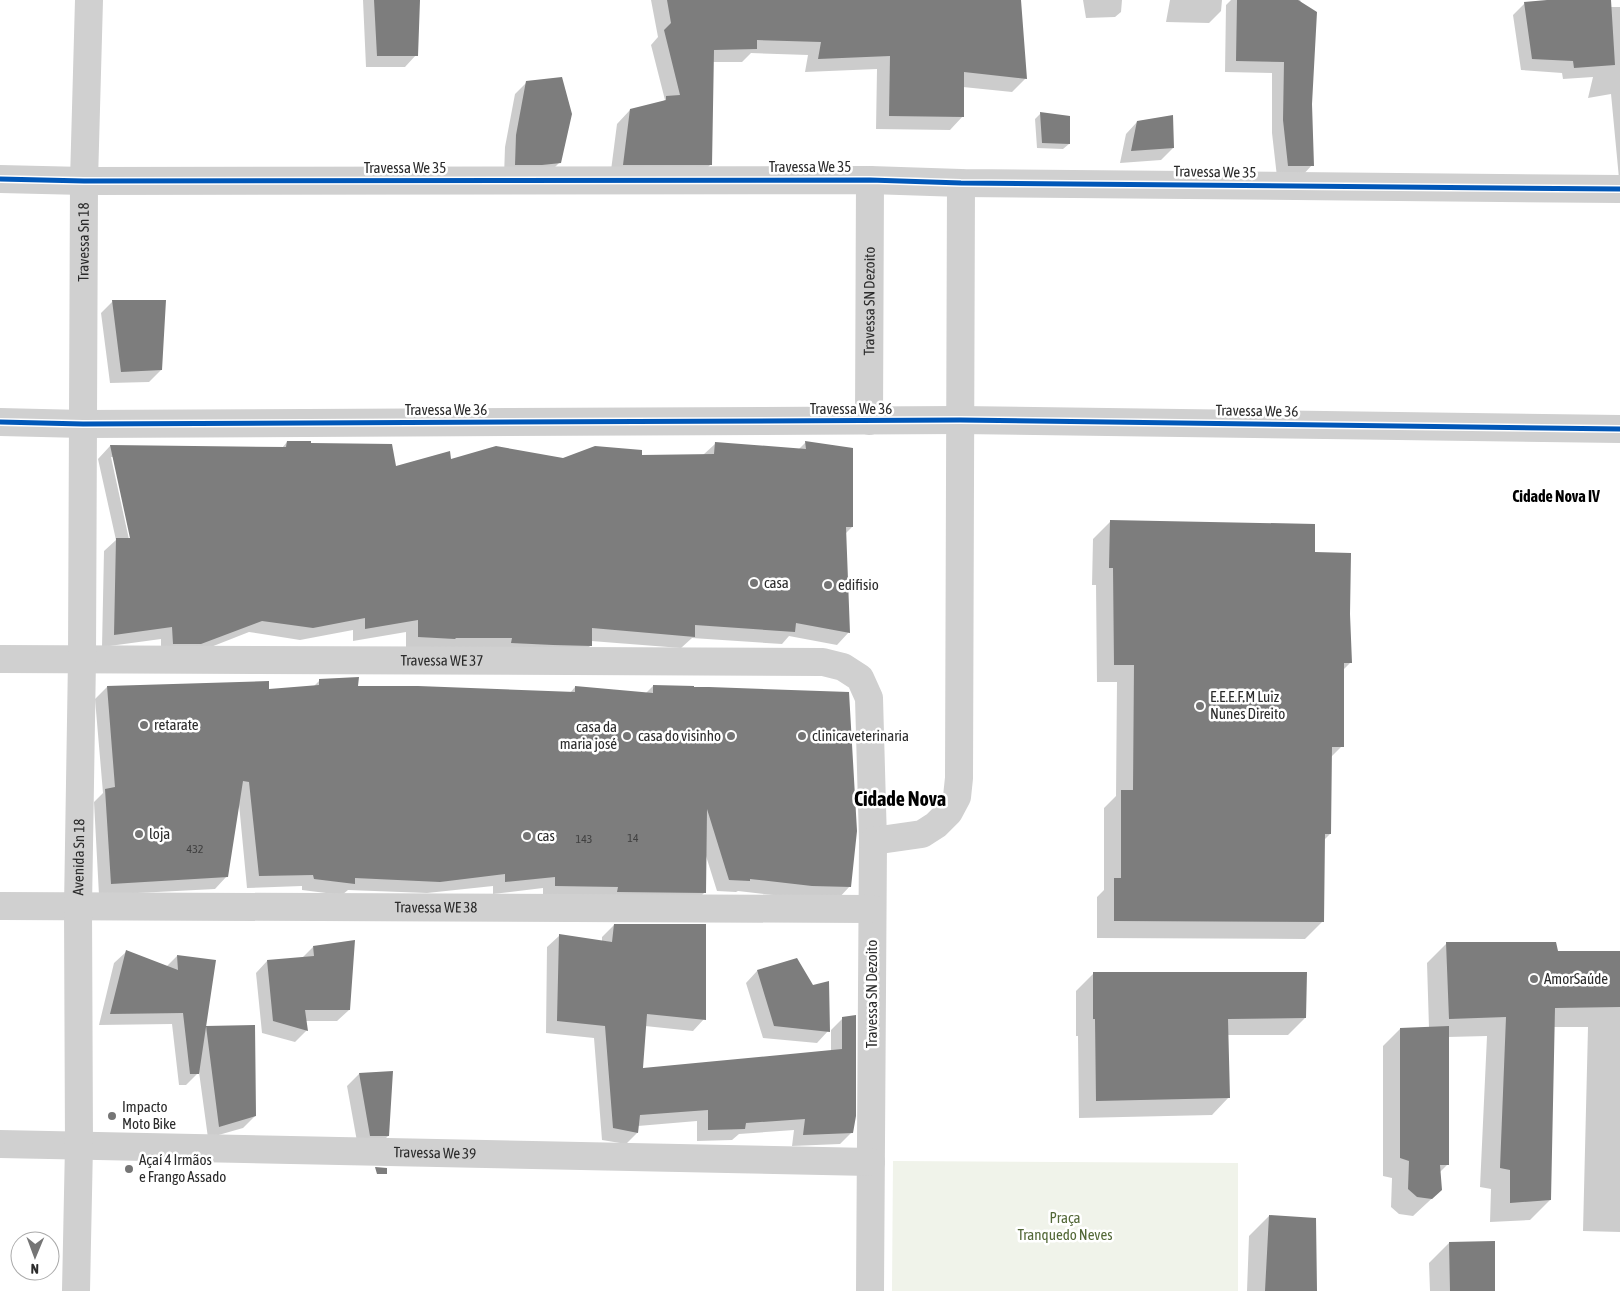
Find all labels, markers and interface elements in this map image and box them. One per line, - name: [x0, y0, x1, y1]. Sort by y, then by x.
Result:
- street label: Travessa We 35: [769, 158, 851, 175]
- street label: Travessa We 35: [364, 159, 446, 176]
- street label: Travessa We 35: [1174, 162, 1256, 181]
- street label: Travessa Sn 18: [75, 202, 92, 282]
- street label: Travessa SN Dezoito: [860, 247, 878, 355]
- street label: Travessa We 36: [810, 400, 892, 417]
- street label: Travessa We 36: [405, 401, 487, 418]
- street label: Travessa We 36: [1216, 401, 1298, 420]
- district label: Cidade Nova IV: [1512, 487, 1600, 505]
- place label: casa: [764, 574, 789, 591]
- place label: edifisio: [838, 576, 879, 593]
- marker: casa: [748, 577, 760, 589]
- marker: edifisio: [822, 579, 834, 591]
- street label: Travessa WE 37: [401, 651, 483, 669]
- place label: E.E.E.F.M Luiz Nunes Direito: [1210, 688, 1285, 722]
- marker: E.E.E.F.M Luiz Nunes Direito: [1194, 700, 1206, 712]
- place label: retarate: [154, 716, 199, 733]
- place label: casa da maria josé: [560, 718, 617, 752]
- marker: retarate: [138, 719, 150, 731]
- place label: casa do visinho: [638, 727, 721, 744]
- place label: clinicaveterinaria: [812, 727, 909, 744]
- marker: casa da maria josé: [621, 730, 633, 742]
- marker: casa do visinho: [725, 730, 737, 742]
- marker: clinicaveterinaria: [796, 730, 808, 742]
- district label: Cidade Nova: [854, 787, 946, 810]
- street label: Avenida Sn 18: [69, 818, 87, 896]
- place label: loja: [149, 825, 170, 842]
- place label: cas: [537, 827, 555, 844]
- marker: loja: [133, 828, 145, 840]
- marker: cas: [521, 830, 533, 842]
- house number: 14: [627, 831, 639, 845]
- house number: 143: [576, 832, 592, 846]
- house number: 432: [187, 842, 203, 856]
- street label: Travessa WE 38: [395, 898, 477, 916]
- street label: Travessa SN Dezoito: [863, 940, 880, 1048]
- place label: AmorSaúde: [1544, 970, 1608, 987]
- marker: AmorSaúde: [1528, 973, 1540, 985]
- place label: Impacto Moto Bike: [122, 1098, 176, 1132]
- marker: Impacto Moto Bike: [106, 1110, 118, 1122]
- street label: Travessa We 39: [393, 1143, 476, 1162]
- place label: Açaí 4 Irmãos e Frango Assado: [139, 1151, 226, 1185]
- marker: Açaí 4 Irmãos e Frango Assado: [123, 1163, 135, 1175]
- park label: Praça Tranquedo Neves: [1017, 1209, 1113, 1243]
- north arrow: [10, 1231, 60, 1281]
- text: N: [31, 1261, 39, 1277]

